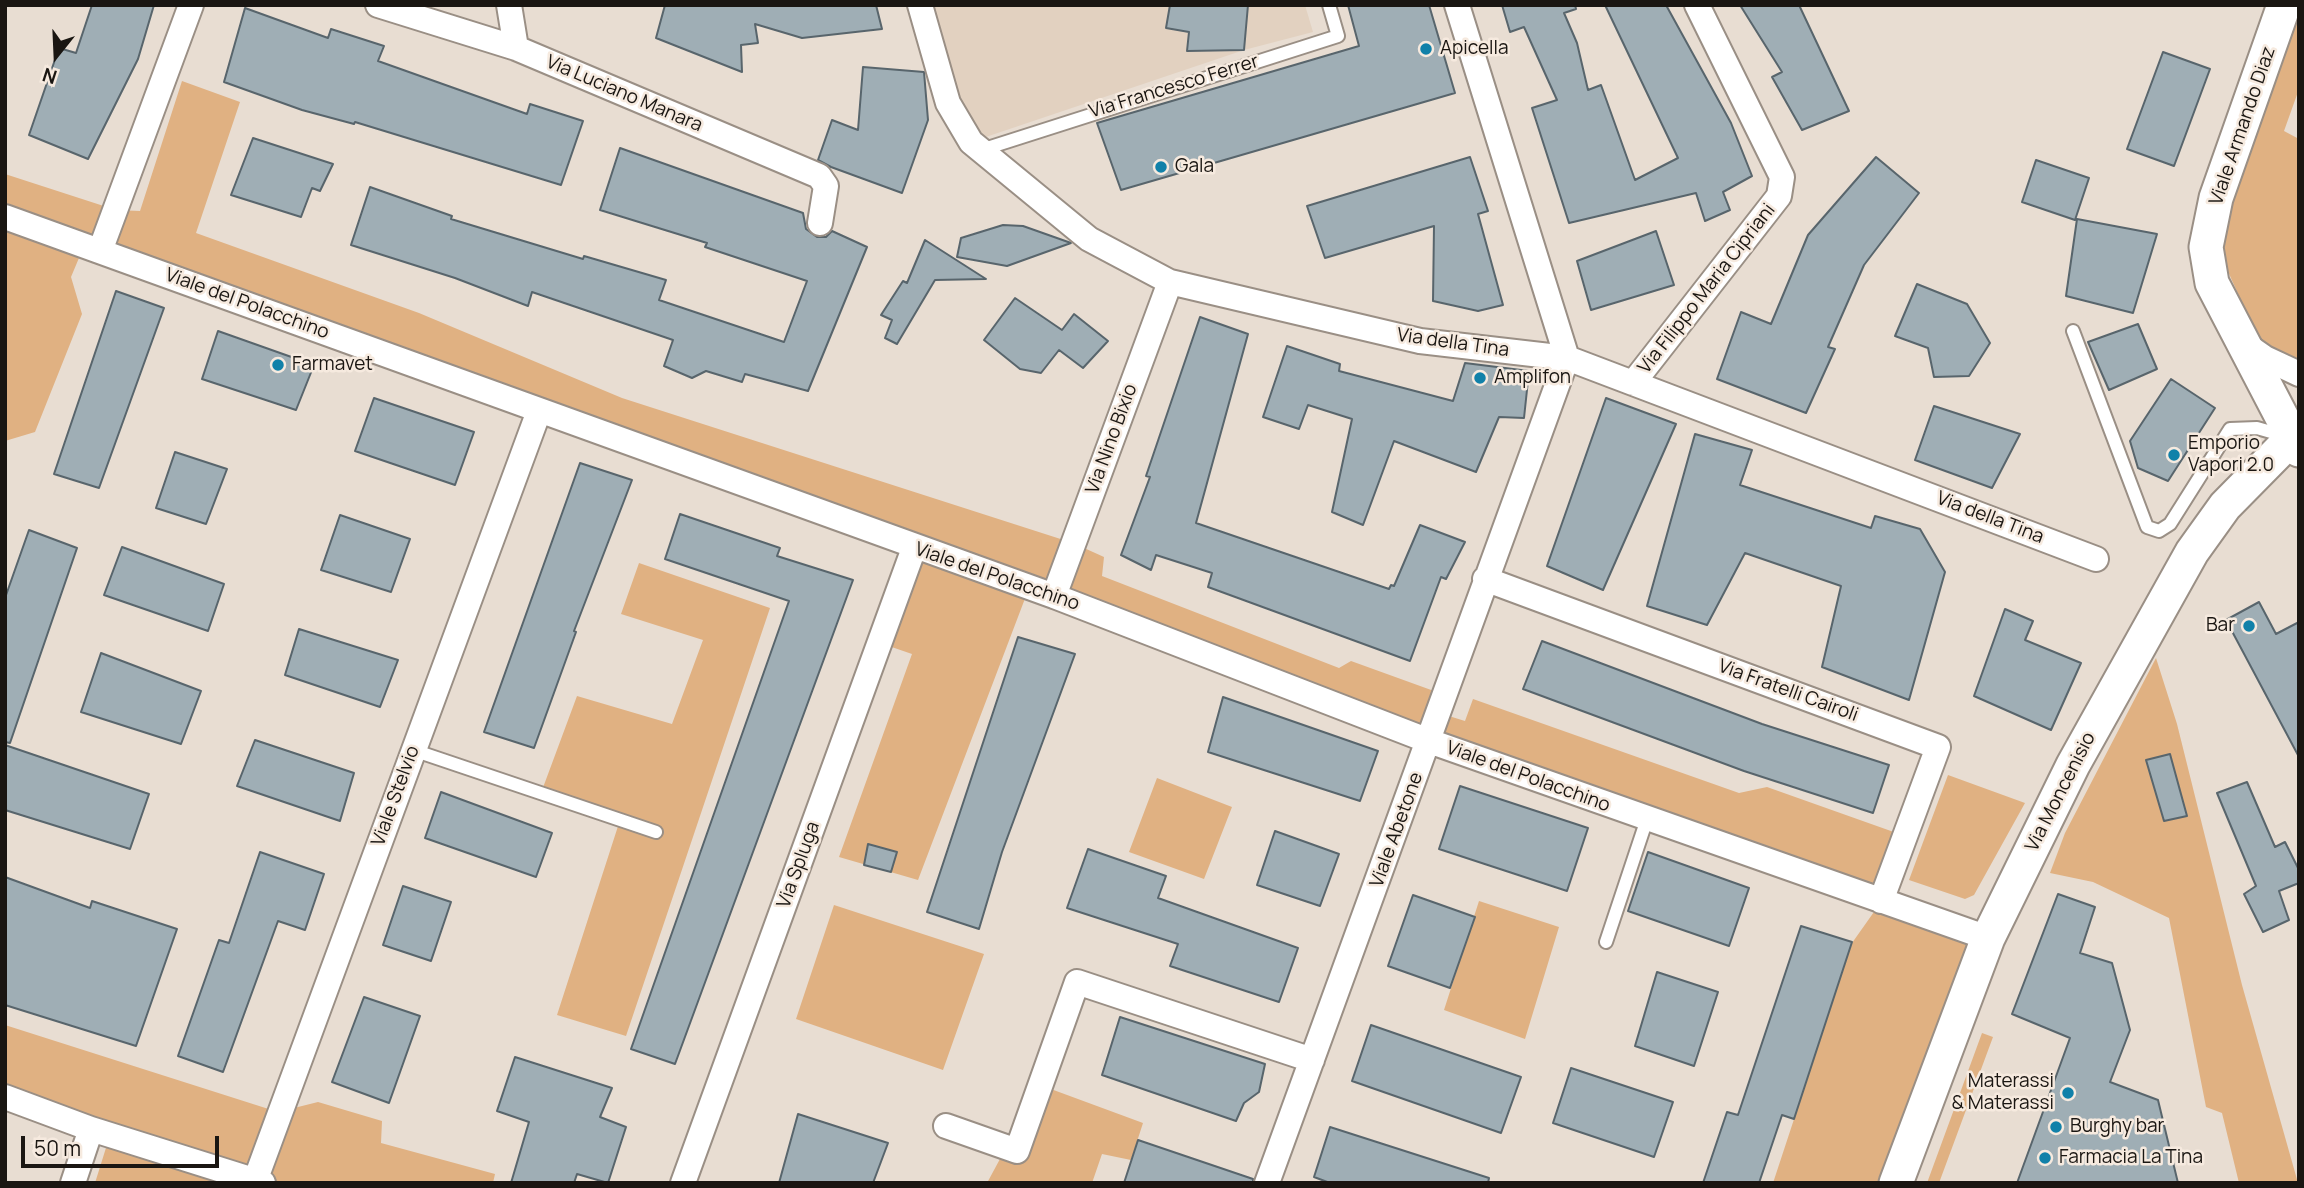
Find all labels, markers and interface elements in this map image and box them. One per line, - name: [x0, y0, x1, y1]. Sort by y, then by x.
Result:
- north arrow: [21, 21, 91, 91]
- place label: Apicella: [1440, 38, 1508, 60]
- marker: Apicella: [1418, 41, 1434, 57]
- street label: Viale Armando Diaz: [2205, 44, 2281, 208]
- street label: Via Francesco Ferrer: [1086, 50, 1262, 124]
- street label: Via Luciano Manara: [542, 51, 706, 137]
- text: N: [39, 61, 60, 90]
- place label: Gala: [1175, 156, 1214, 178]
- marker: Gala: [1153, 159, 1169, 175]
- street label: Via Filippo Maria Cipriani: [1634, 200, 1780, 378]
- street label: Viale del Polacchino: [162, 264, 332, 344]
- street label: Via della Tina: [1395, 324, 1511, 362]
- place label: Farmavet: [292, 354, 373, 376]
- marker: Farmavet: [270, 357, 286, 373]
- place label: Amplifon: [1494, 367, 1571, 389]
- marker: Amplifon: [1472, 370, 1488, 386]
- street label: Via Nino Bixio: [1082, 381, 1142, 497]
- place label: Emporio Vapori 2.0: [2188, 433, 2274, 477]
- marker: Emporio Vapori 2.0: [2166, 447, 2182, 463]
- street label: Via della Tina: [1933, 487, 2047, 549]
- street label: Viale del Polacchino: [912, 538, 1082, 616]
- place label: Bar: [2206, 615, 2235, 637]
- marker: Bar: [2241, 618, 2257, 634]
- street label: Via Fratelli Cairoli: [1715, 655, 1861, 727]
- street label: Via Moncenisio: [2021, 729, 2101, 855]
- street label: Viale del Polacchino: [1443, 737, 1613, 817]
- street label: Viale Stelvio: [367, 743, 425, 849]
- street label: Viale Abetone: [1366, 769, 1428, 891]
- street label: Via Spluga: [773, 819, 825, 911]
- place label: Materassi & Materassi: [1952, 1071, 2054, 1115]
- marker: Materassi & Materassi: [2060, 1085, 2076, 1101]
- place label: Burghy bar: [2070, 1116, 2164, 1138]
- marker: Burghy bar: [2048, 1119, 2064, 1135]
- scale bar: [24, 1122, 222, 1166]
- text: 50 m: [34, 1134, 81, 1162]
- place label: Farmacia La Tina: [2059, 1147, 2203, 1169]
- marker: Farmacia La Tina: [2037, 1150, 2053, 1166]

